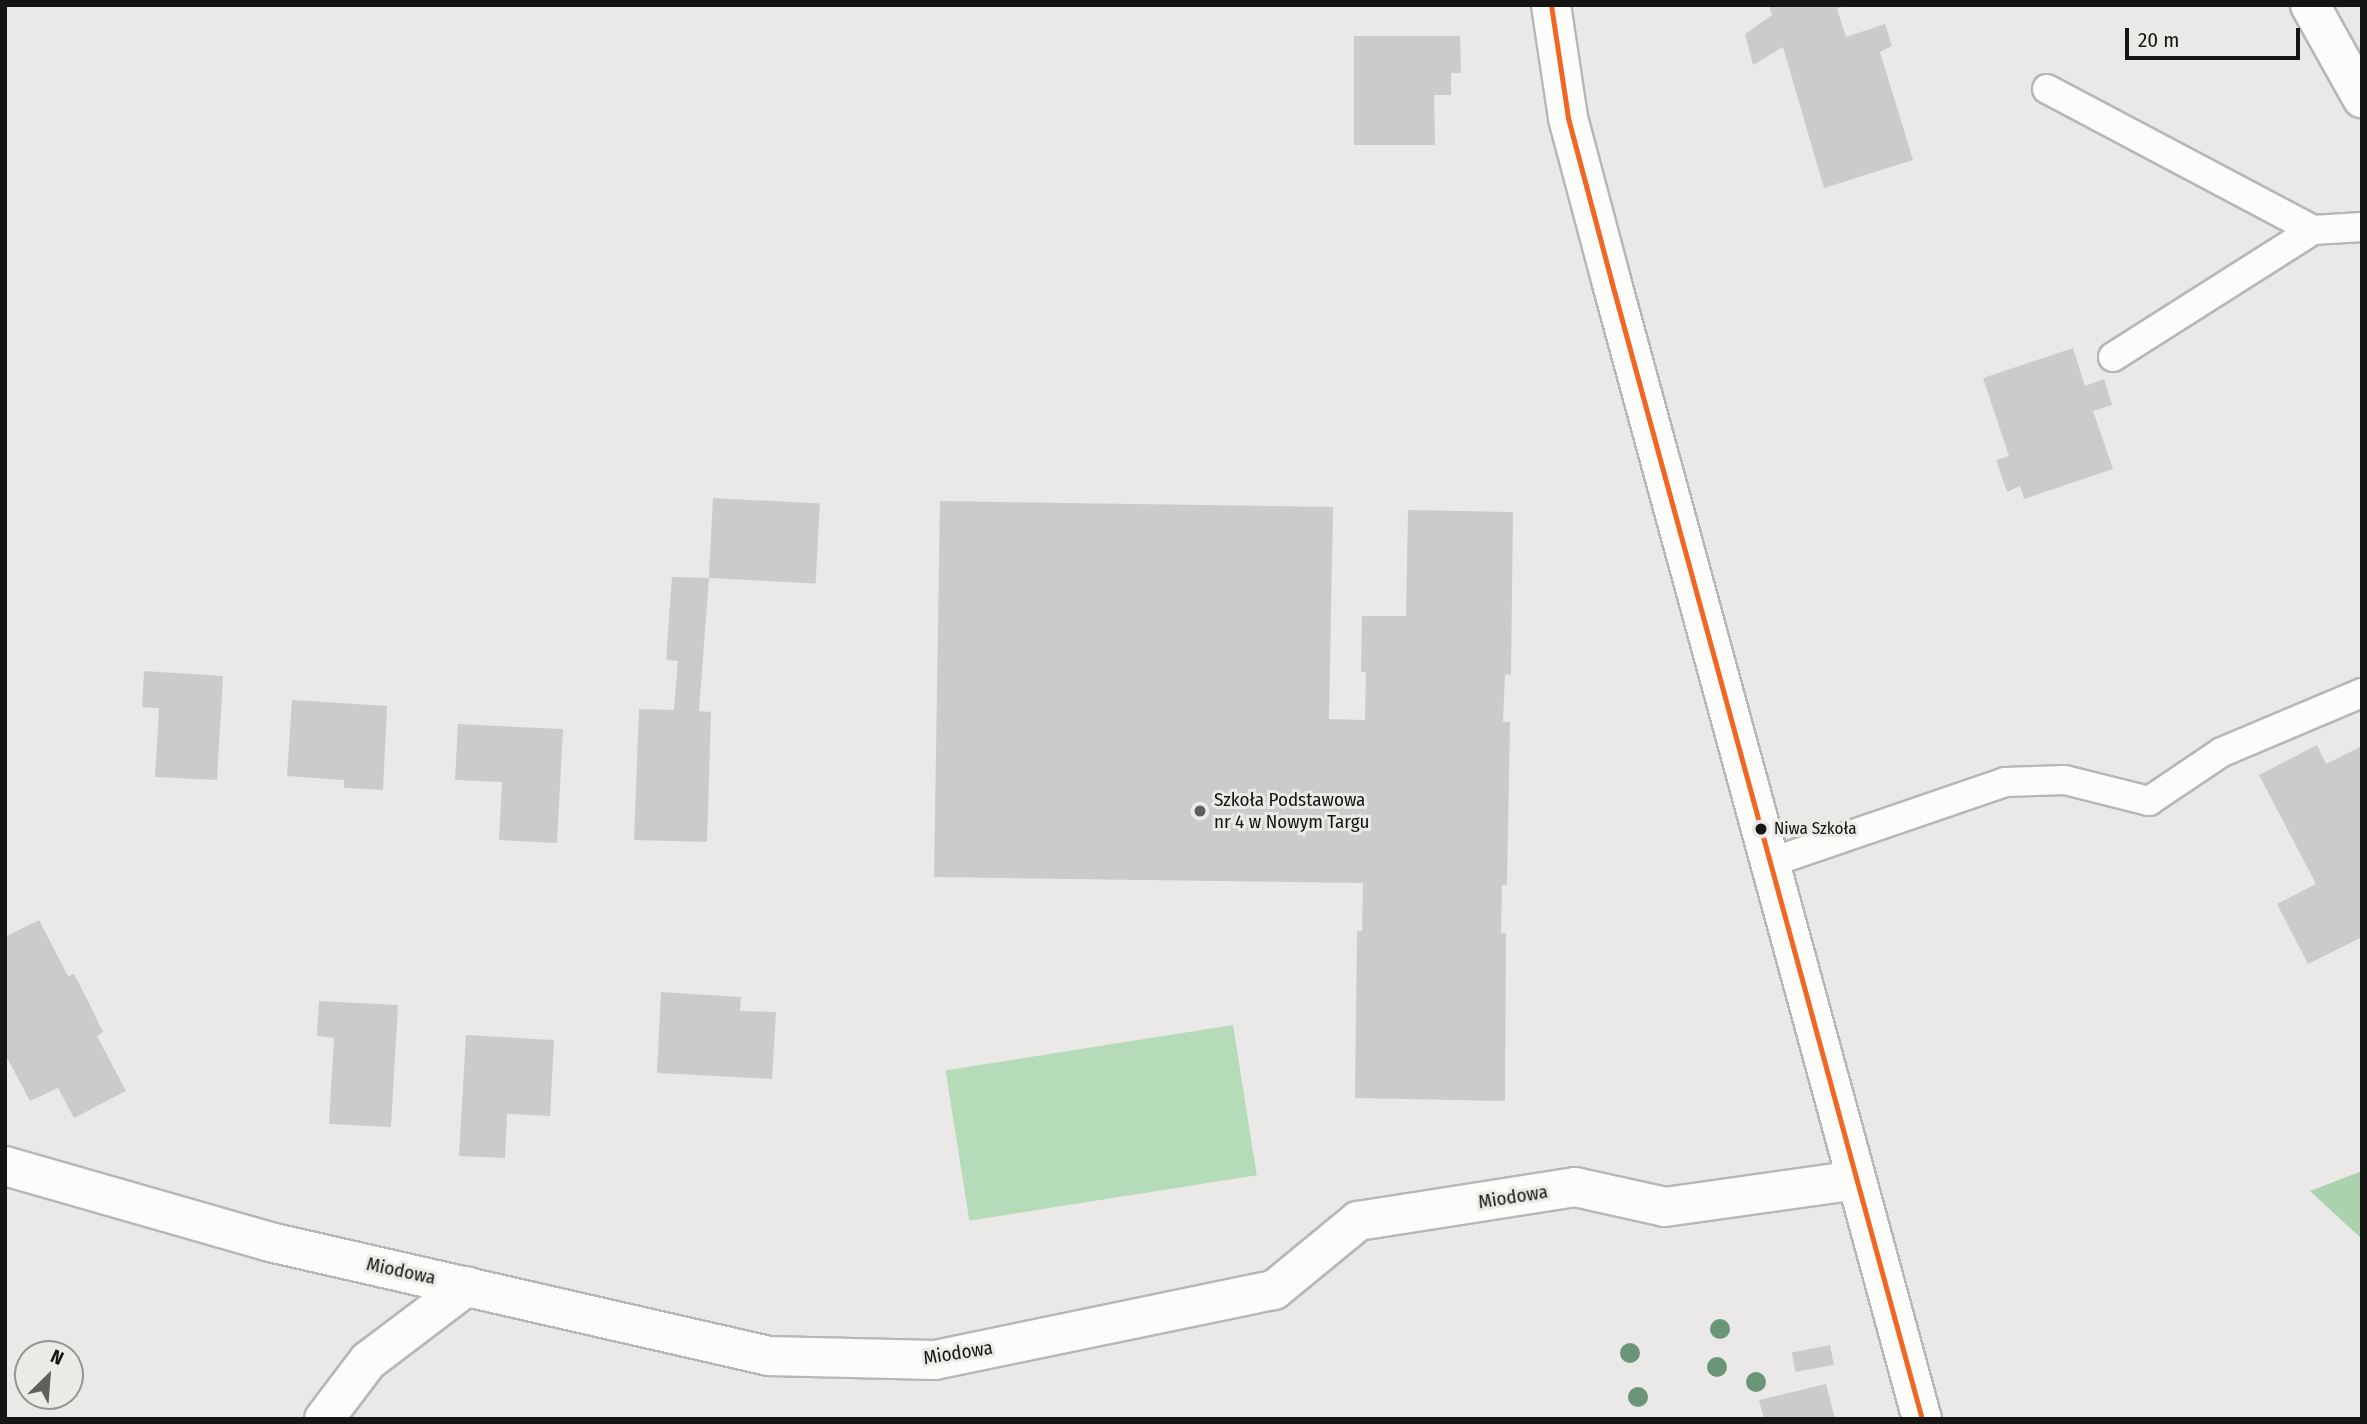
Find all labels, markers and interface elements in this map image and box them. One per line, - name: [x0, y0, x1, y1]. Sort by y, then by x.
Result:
- scale bar: [2129, 14, 2304, 58]
- text: 20 m: [2138, 27, 2179, 53]
- place label: Szkoła Podstawowa nr 4 w Nowym Targu: [1214, 789, 1369, 833]
- marker: Szkoła Podstawowa nr 4 w Nowym Targu: [1192, 803, 1208, 819]
- place label: Niwa Szkoła: [1774, 819, 1857, 839]
- marker: Niwa Szkoła: [1754, 822, 1768, 836]
- street label: Miodowa: [1477, 1180, 1549, 1214]
- street label: Miodowa: [364, 1253, 438, 1289]
- street label: Miodowa: [922, 1336, 994, 1370]
- north arrow: [14, 1340, 84, 1410]
- text: N: [47, 1344, 67, 1370]

